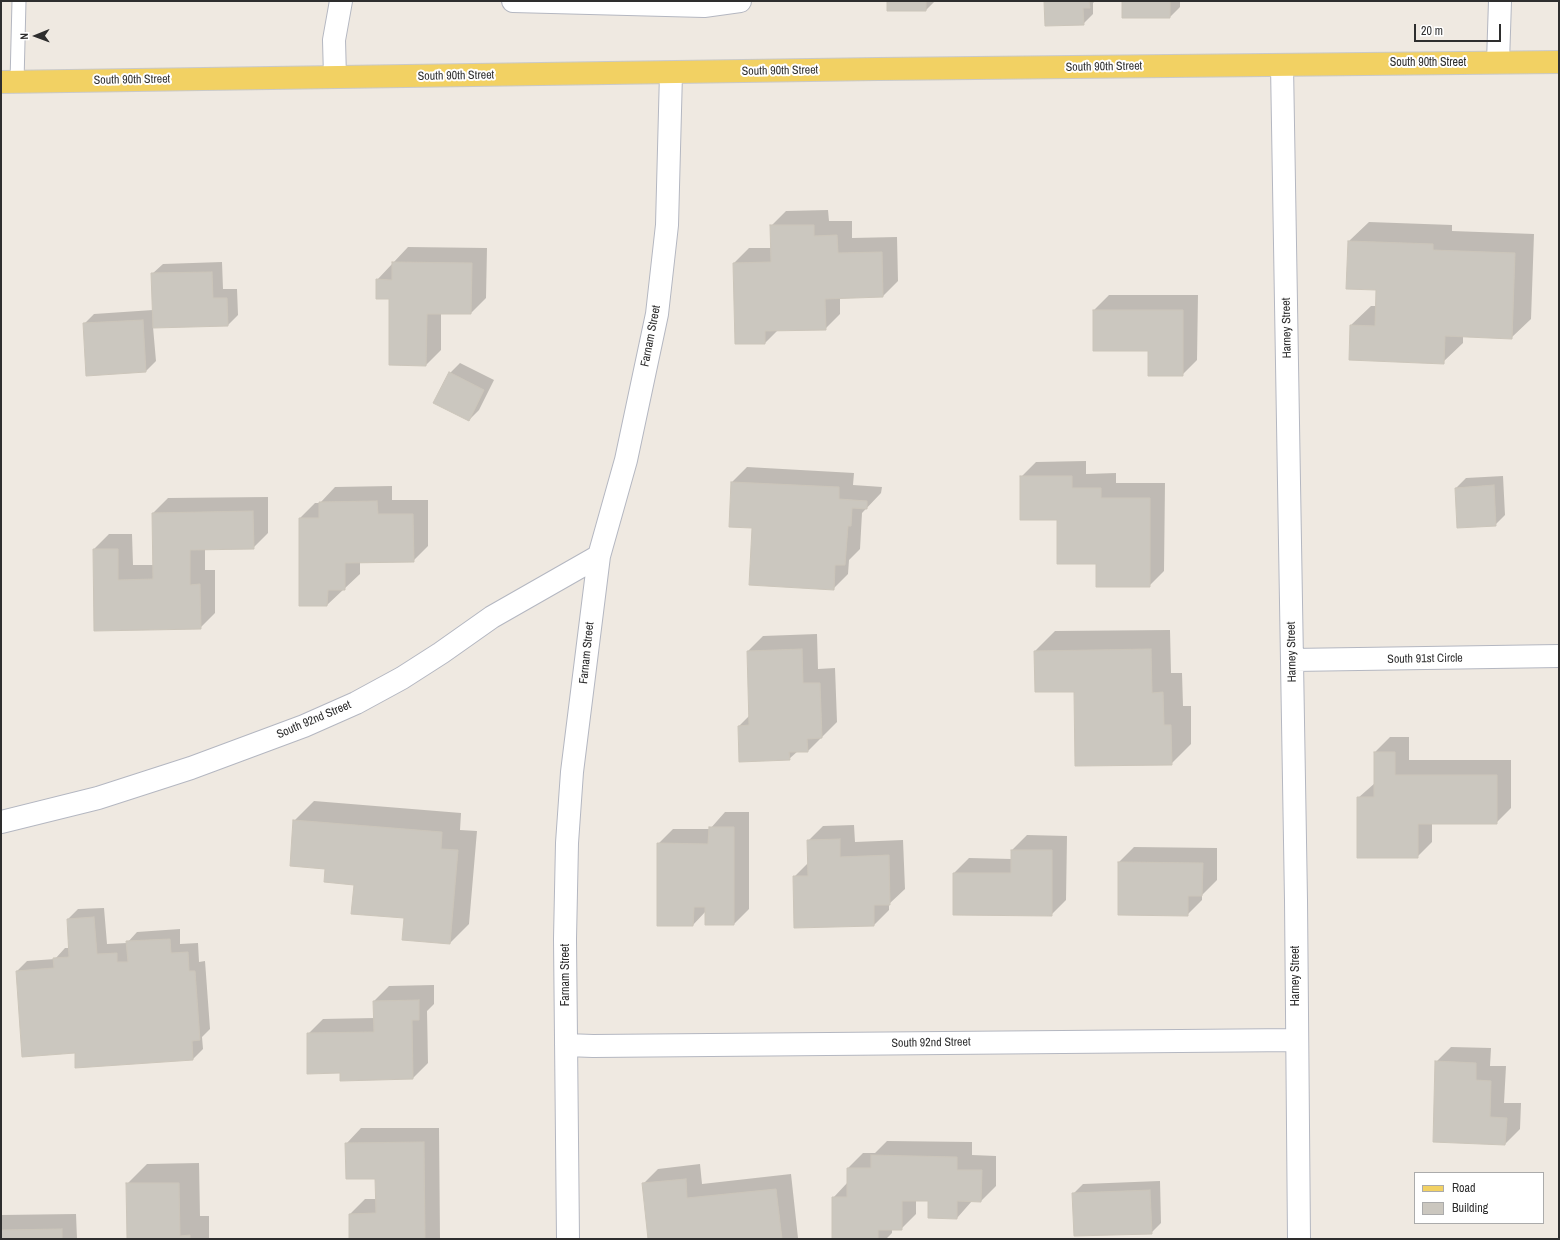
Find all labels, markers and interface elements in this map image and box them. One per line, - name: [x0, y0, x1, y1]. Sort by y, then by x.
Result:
- north arrow: [16, 16, 56, 56]
- scale bar: [1416, 16, 1503, 42]
- text: 20 m: [1421, 23, 1443, 39]
- text: N: [17, 33, 31, 40]
- street label: South 90th Street: [1390, 56, 1466, 70]
- street label: South 90th Street: [1066, 59, 1142, 75]
- street label: South 90th Street: [742, 63, 818, 79]
- street label: South 90th Street: [418, 68, 494, 84]
- street label: South 90th Street: [94, 72, 170, 88]
- street label: Harney Street: [1279, 298, 1295, 358]
- street label: Farnam Street: [638, 304, 664, 368]
- street label: Farnam Street: [577, 621, 597, 685]
- street label: Harney Street: [1284, 622, 1300, 682]
- street label: South 91st Circle: [1387, 651, 1463, 667]
- street label: South 92nd Street: [275, 698, 353, 742]
- street label: Farnam Street: [559, 944, 573, 1006]
- street label: Harney Street: [1289, 946, 1303, 1006]
- street label: South 92nd Street: [891, 1035, 971, 1051]
- legend: [1414, 1172, 1544, 1224]
- text: Road: [1452, 1180, 1476, 1196]
- text: Building: [1452, 1200, 1488, 1216]

